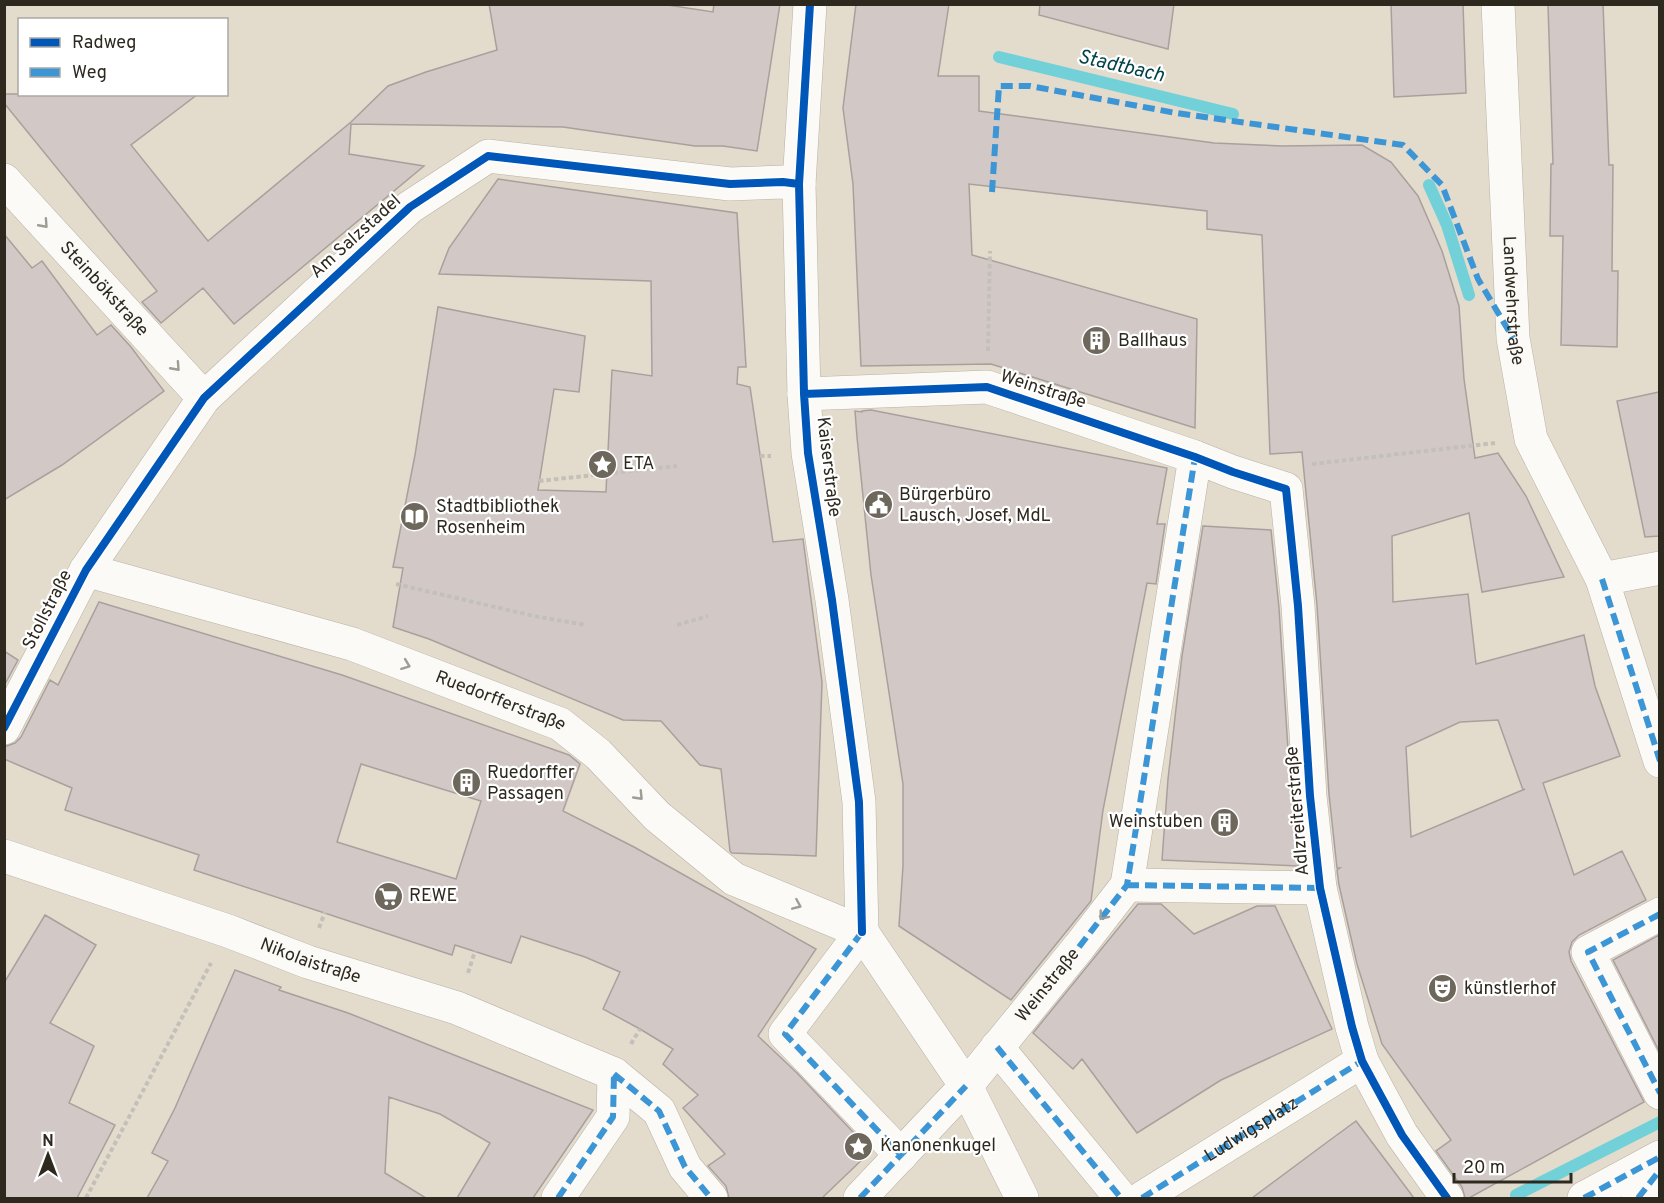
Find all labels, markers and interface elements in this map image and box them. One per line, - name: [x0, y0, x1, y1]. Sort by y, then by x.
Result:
- legend: [18, 18, 228, 96]
- text: Radweg: [72, 32, 136, 55]
- water label: Stadtbach: [1075, 44, 1167, 90]
- text: Weg: [72, 62, 107, 85]
- street label: Am Salzstadel: [306, 190, 406, 284]
- one-way arrow: [37, 217, 48, 227]
- street label: Landwehrstraße: [1497, 235, 1529, 367]
- street label: Steinbökstraße: [55, 237, 154, 342]
- building icon: Ballhaus: [1081, 325, 1113, 357]
- place label: Ballhaus: [1118, 330, 1187, 353]
- one-way arrow: [169, 361, 180, 371]
- street label: Weinstraße: [997, 365, 1089, 415]
- street label: Kaiserstraße: [810, 416, 846, 518]
- place icon: ETA: [586, 448, 618, 480]
- place label: ETA: [623, 453, 654, 476]
- place label: Bürgerbüro Lausch, Josef, MdL: [899, 484, 1051, 528]
- public building icon: Bürgerbüro Lausch, Josef, MdL: [862, 489, 894, 521]
- place label: Stadtbibliothek Rosenheim: [436, 496, 560, 540]
- library icon: Stadtbibliothek Rosenheim: [399, 501, 431, 533]
- street label: Stollstraße: [18, 566, 78, 654]
- one-way arrow: [400, 658, 411, 670]
- street label: Ruedorfferstraße: [432, 666, 571, 736]
- street label: Adlzreiterstraße: [1281, 745, 1315, 877]
- place label: Ruedorffer Passagen: [487, 762, 575, 806]
- building icon: Ruedorffer Passagen: [450, 767, 482, 799]
- one-way arrow: [631, 789, 642, 800]
- building icon: Weinstuben: [1208, 806, 1240, 838]
- place label: Weinstuben: [1109, 811, 1203, 834]
- supermarket icon: REWE: [372, 880, 404, 912]
- place label: REWE: [409, 885, 457, 908]
- one-way arrow: [791, 898, 802, 910]
- one-way arrow: [1100, 910, 1111, 921]
- street label: Nikolaistraße: [257, 933, 364, 989]
- street label: Weinstraße: [1011, 943, 1085, 1027]
- theatre icon: künstlerhof: [1427, 973, 1459, 1005]
- place label: künstlerhof: [1464, 978, 1556, 1001]
- street label: Ludwigsplatz: [1200, 1092, 1303, 1168]
- north arrow: [18, 1125, 78, 1185]
- place icon: Kanonenkugel: [843, 1130, 875, 1162]
- text: N: [42, 1132, 54, 1152]
- place label: Kanonenkugel: [880, 1135, 996, 1158]
- scale bar: [1454, 1146, 1571, 1184]
- text: 20 m: [1463, 1157, 1505, 1180]

